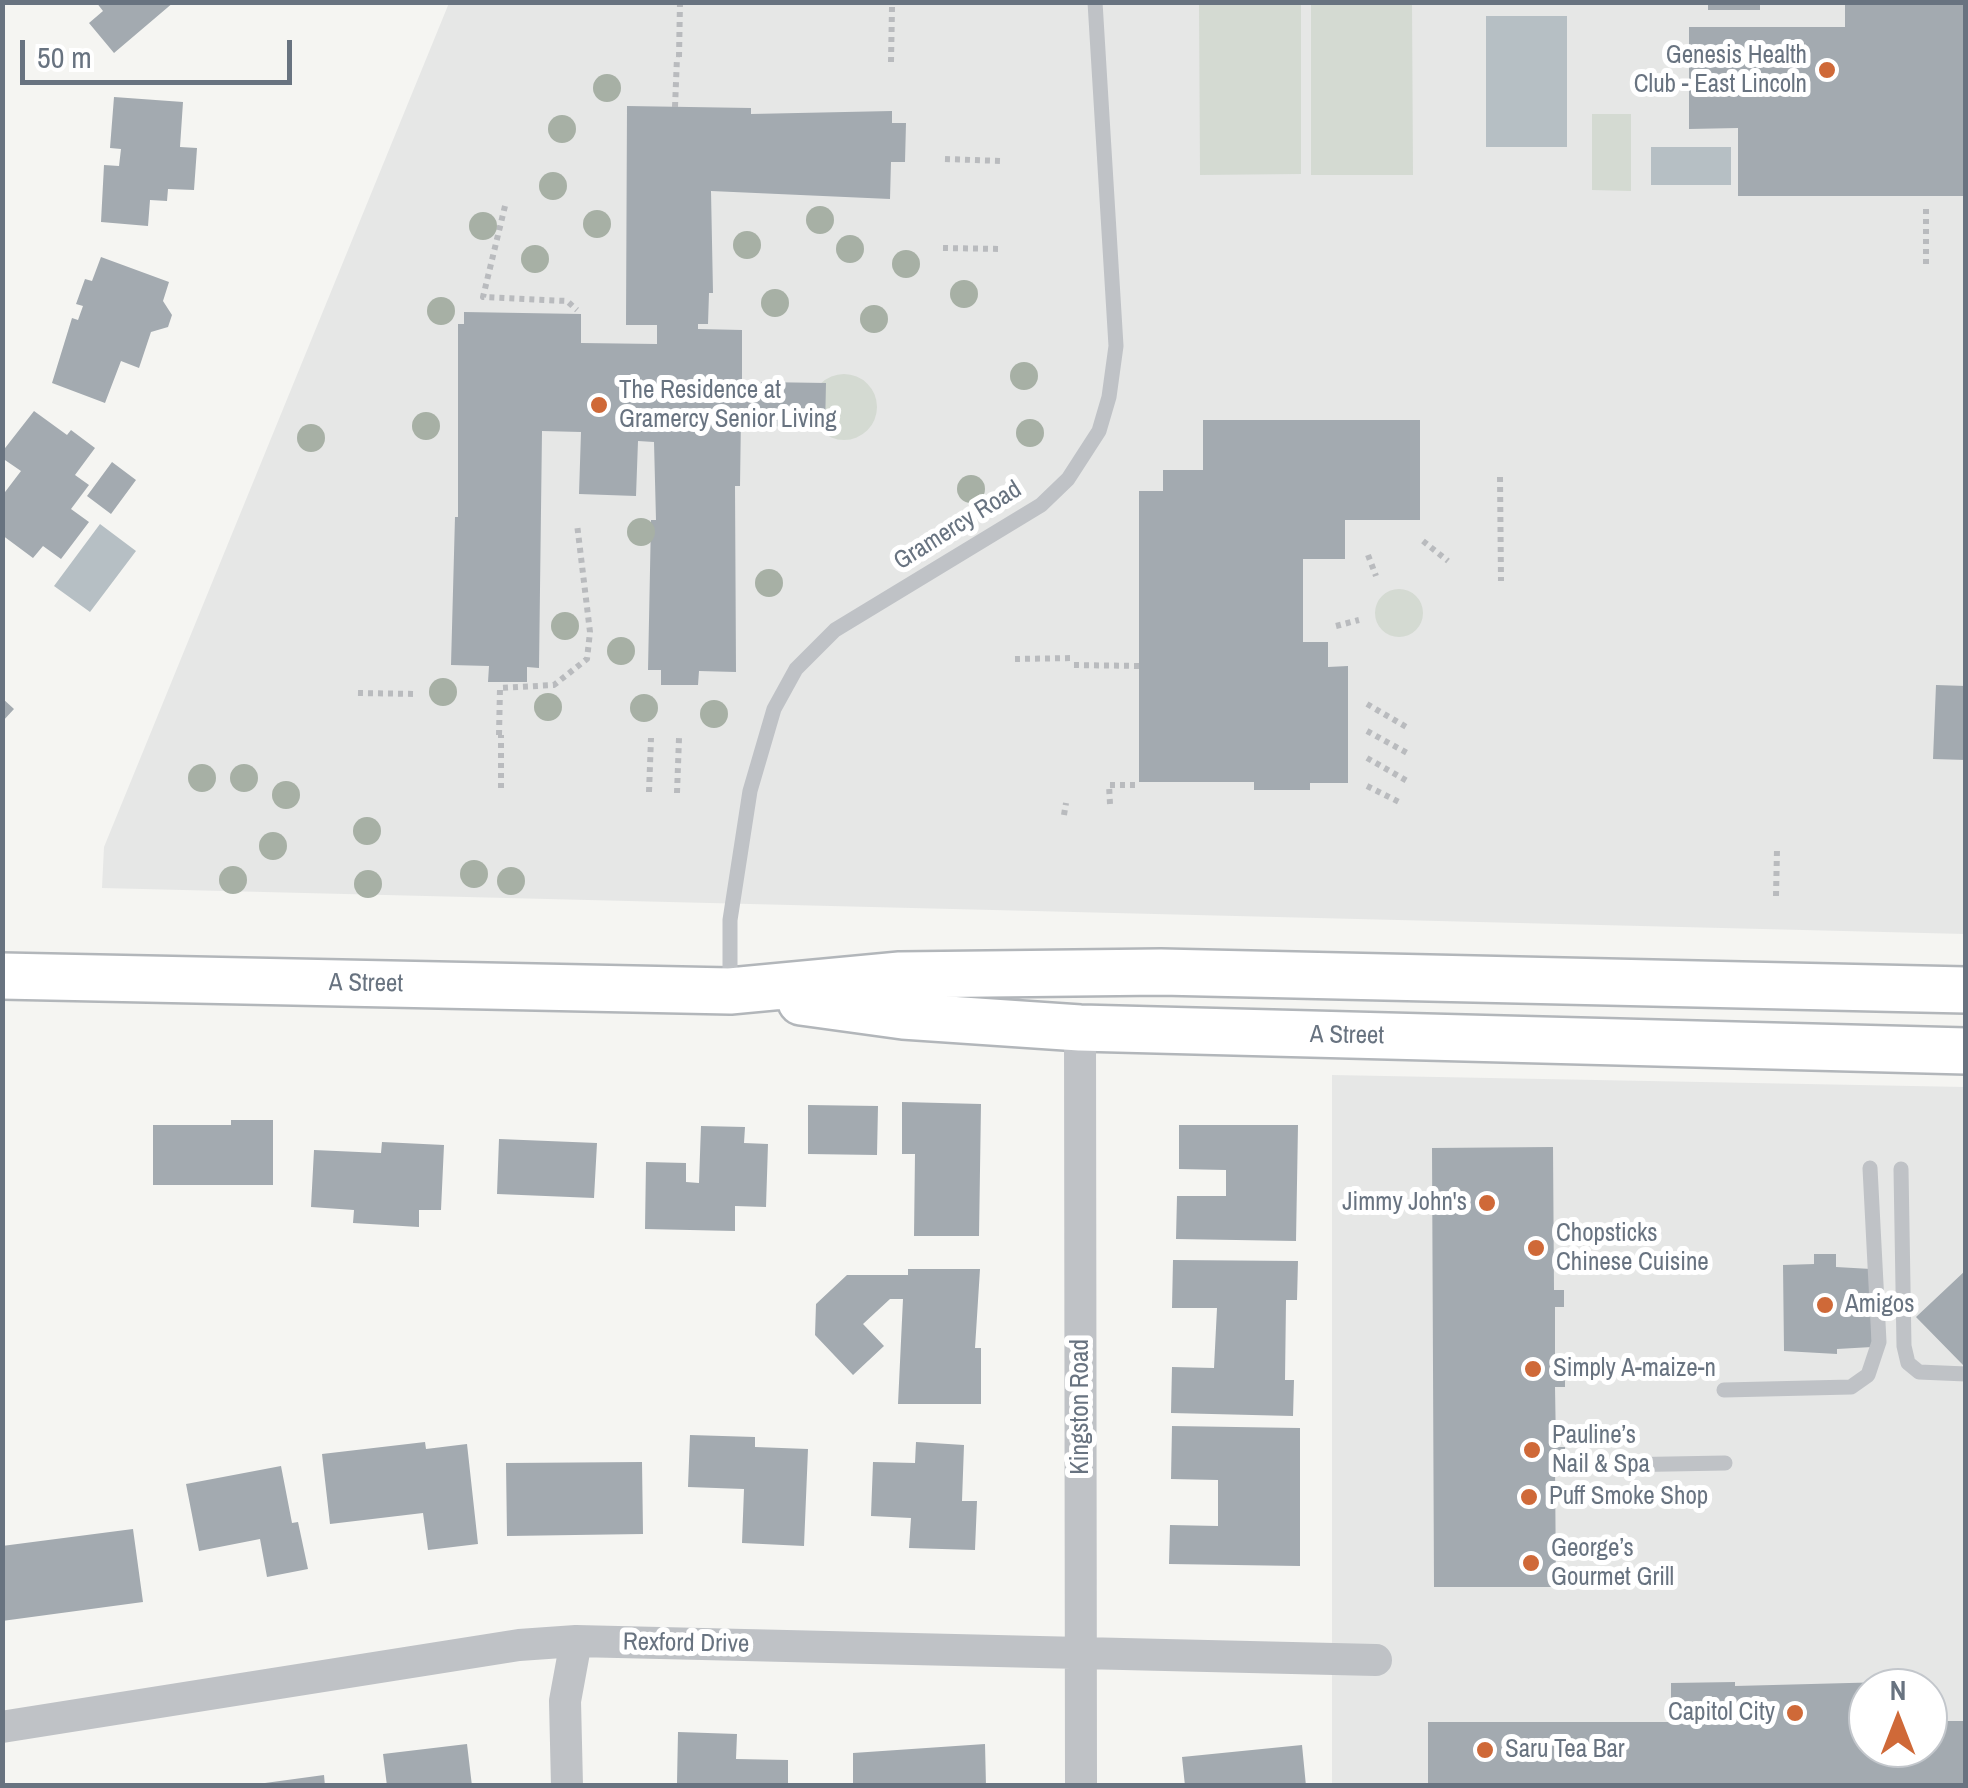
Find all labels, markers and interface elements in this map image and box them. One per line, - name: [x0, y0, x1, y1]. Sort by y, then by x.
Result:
- scale bar: [25, 20, 298, 82]
- text: 50 m: [37, 37, 92, 77]
- place label: Genesis Health Club - East Lincoln: [1634, 41, 1807, 100]
- marker: Genesis Health Club - East Lincoln: [1816, 59, 1838, 81]
- place label: The Residence at Gramercy Senior Living: [619, 376, 837, 435]
- marker: The Residence at Gramercy Senior Living: [588, 394, 610, 416]
- street label: Gramercy Road: [889, 475, 1027, 577]
- street label: A Street: [329, 968, 403, 1000]
- street label: A Street: [1310, 1020, 1384, 1052]
- place label: Jimmy John's: [1342, 1188, 1467, 1218]
- marker: Jimmy John's: [1476, 1192, 1498, 1214]
- place label: Chopsticks Chinese Cuisine: [1556, 1219, 1709, 1278]
- marker: Chopsticks Chinese Cuisine: [1525, 1237, 1547, 1259]
- place label: Amigos: [1845, 1290, 1914, 1320]
- marker: Amigos: [1814, 1294, 1836, 1316]
- street label: Kingston Road: [1066, 1339, 1096, 1475]
- place label: Simply A-maize-n: [1553, 1354, 1716, 1384]
- marker: Simply A-maize-n: [1522, 1358, 1544, 1380]
- place label: Pauline’s Nail & Spa: [1552, 1421, 1650, 1480]
- marker: Pauline’s Nail & Spa: [1521, 1439, 1543, 1461]
- place label: Puff Smoke Shop: [1549, 1482, 1708, 1512]
- marker: Puff Smoke Shop: [1518, 1486, 1540, 1508]
- place label: George’s Gourmet Grill: [1551, 1534, 1674, 1593]
- marker: George’s Gourmet Grill: [1520, 1552, 1542, 1574]
- street label: Rexford Drive: [623, 1628, 749, 1660]
- north arrow: [1848, 1668, 1948, 1768]
- text: N: [1890, 1671, 1906, 1709]
- place label: Capitol City: [1668, 1698, 1775, 1728]
- marker: Capitol City: [1784, 1702, 1806, 1724]
- place label: Saru Tea Bar: [1505, 1735, 1625, 1765]
- marker: Saru Tea Bar: [1474, 1739, 1496, 1761]

